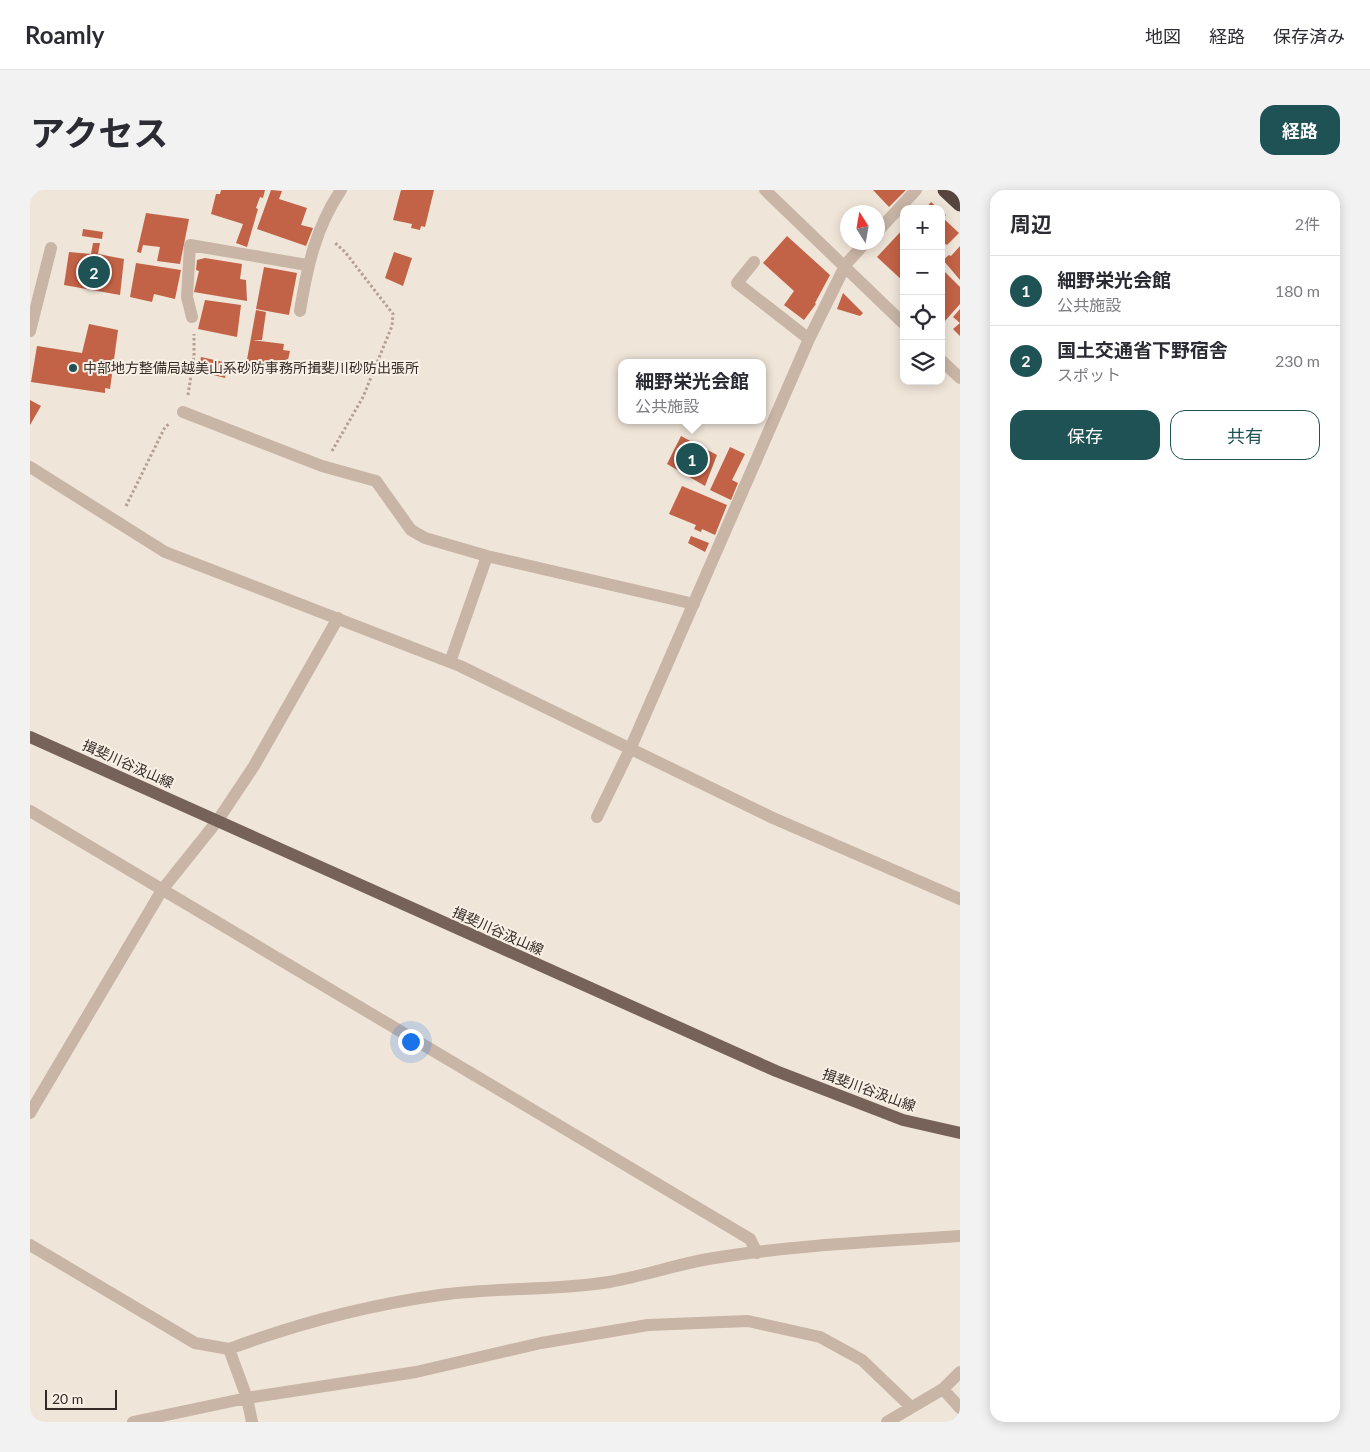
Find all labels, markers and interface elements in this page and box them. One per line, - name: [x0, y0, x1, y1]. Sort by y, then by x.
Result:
- text: Roamly: [25, 20, 104, 49]
- text: 地図: [1145, 25, 1181, 47]
- text: 経路: [1209, 25, 1245, 47]
- text: 保存済み: [1273, 25, 1345, 47]
- button: 経路: [1260, 105, 1340, 155]
- text: アクセス: [30, 111, 168, 153]
- north arrow: [840, 205, 885, 250]
- map controls: [900, 205, 945, 385]
- button: +: [900, 205, 945, 250]
- text: 周辺: [1010, 211, 1052, 236]
- text: 2件: [1295, 214, 1320, 233]
- button: −: [900, 250, 945, 295]
- pin: 2: [78, 253, 110, 291]
- text: 細野栄光会館: [1057, 268, 1171, 291]
- text: 1: [1021, 281, 1031, 300]
- text: 180 m: [1275, 281, 1320, 300]
- button: locate: [900, 295, 945, 340]
- text: 公共施設: [1057, 295, 1121, 314]
- text: 国土交通省下野宿舎: [1057, 338, 1228, 361]
- button: layers: [900, 340, 945, 385]
- text: 2: [1021, 351, 1031, 370]
- text: 230 m: [1275, 351, 1320, 370]
- place label: 中部地方整備局越美山系砂防事務所揖斐川砂防出張所: [83, 359, 419, 376]
- popup: [618, 359, 766, 424]
- marker: 中部地方整備局越美山系砂防事務所揖斐川砂防出張所: [67, 362, 79, 374]
- text: スポット: [1057, 365, 1121, 384]
- text: 細野栄光会館: [635, 369, 749, 392]
- text: 公共施設: [635, 396, 699, 415]
- button: 保存: [1010, 410, 1160, 460]
- button: 共有: [1170, 410, 1320, 460]
- pin: 1: [676, 440, 708, 478]
- street label: 揖斐川谷汲山線: [80, 736, 176, 791]
- street label: 揖斐川谷汲山線: [450, 903, 546, 958]
- your location: [398, 1029, 424, 1055]
- street label: 揖斐川谷汲山線: [820, 1065, 918, 1114]
- scale bar: [45, 1387, 118, 1410]
- text: 20 m: [52, 1390, 83, 1407]

